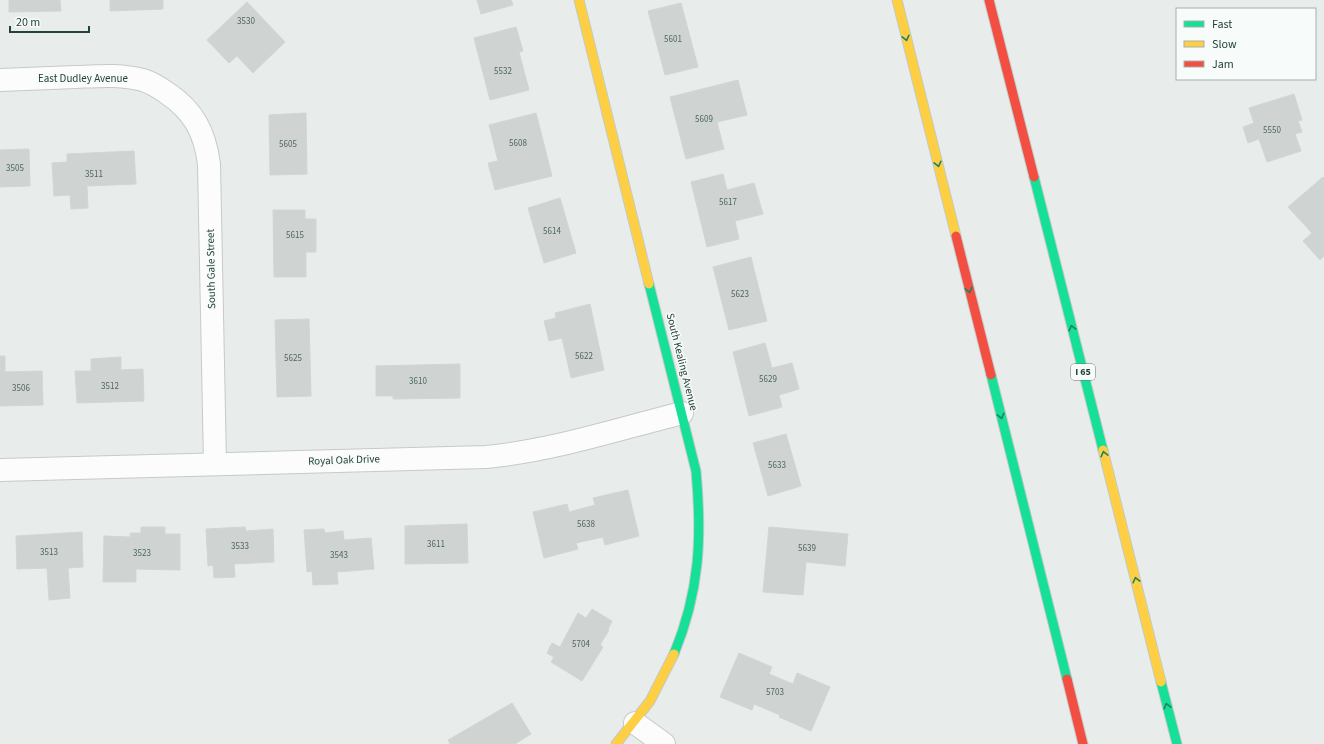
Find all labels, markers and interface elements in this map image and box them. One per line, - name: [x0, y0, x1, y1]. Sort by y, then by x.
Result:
- scale bar: [10, 8, 89, 34]
- legend: [1176, 8, 1316, 80]
- text: 20 m: [16, 14, 40, 31]
- house number: 3530: [237, 15, 255, 28]
- text: Fast: [1212, 16, 1232, 33]
- house number: 5601: [664, 33, 682, 46]
- one-way arrow: [902, 35, 910, 41]
- text: Slow: [1212, 36, 1237, 53]
- text: Jam: [1212, 56, 1234, 73]
- house number: 5532: [494, 65, 512, 78]
- street label: East Dudley Avenue: [38, 71, 129, 86]
- house number: 5609: [695, 113, 713, 126]
- house number: 5550: [1263, 124, 1281, 137]
- house number: 5608: [509, 137, 527, 150]
- house number: 5605: [279, 138, 297, 151]
- one-way arrow: [933, 160, 942, 167]
- house number: 3505: [6, 162, 24, 175]
- house number: 3511: [85, 168, 103, 181]
- house number: 5617: [719, 196, 737, 209]
- house number: 5614: [543, 225, 561, 238]
- street label: South Gale Street: [203, 229, 219, 309]
- house number: 5615: [286, 229, 304, 242]
- one-way arrow: [965, 287, 973, 293]
- house number: 5623: [731, 288, 749, 301]
- street label: South Kealing Avenue: [663, 312, 702, 413]
- one-way arrow: [1068, 325, 1077, 332]
- house number: 5622: [575, 350, 593, 363]
- house number: 5625: [284, 352, 302, 365]
- road number: I 65: [1071, 364, 1095, 380]
- house number: 5629: [759, 373, 777, 386]
- house number: 3610: [409, 375, 427, 388]
- house number: 3512: [101, 380, 119, 393]
- house number: 3506: [12, 382, 30, 395]
- one-way arrow: [996, 412, 1005, 419]
- street label: Royal Oak Drive: [308, 451, 381, 469]
- one-way arrow: [1100, 451, 1108, 457]
- house number: 5633: [768, 459, 786, 472]
- house number: 5638: [577, 518, 595, 531]
- house number: 3611: [427, 538, 445, 551]
- house number: 3533: [231, 540, 249, 553]
- house number: 5639: [798, 542, 816, 555]
- house number: 3513: [40, 546, 58, 559]
- house number: 3523: [133, 547, 151, 560]
- house number: 3543: [330, 549, 348, 562]
- one-way arrow: [1132, 577, 1140, 583]
- house number: 5704: [572, 638, 590, 651]
- house number: 5703: [766, 686, 784, 699]
- one-way arrow: [1164, 703, 1172, 709]

